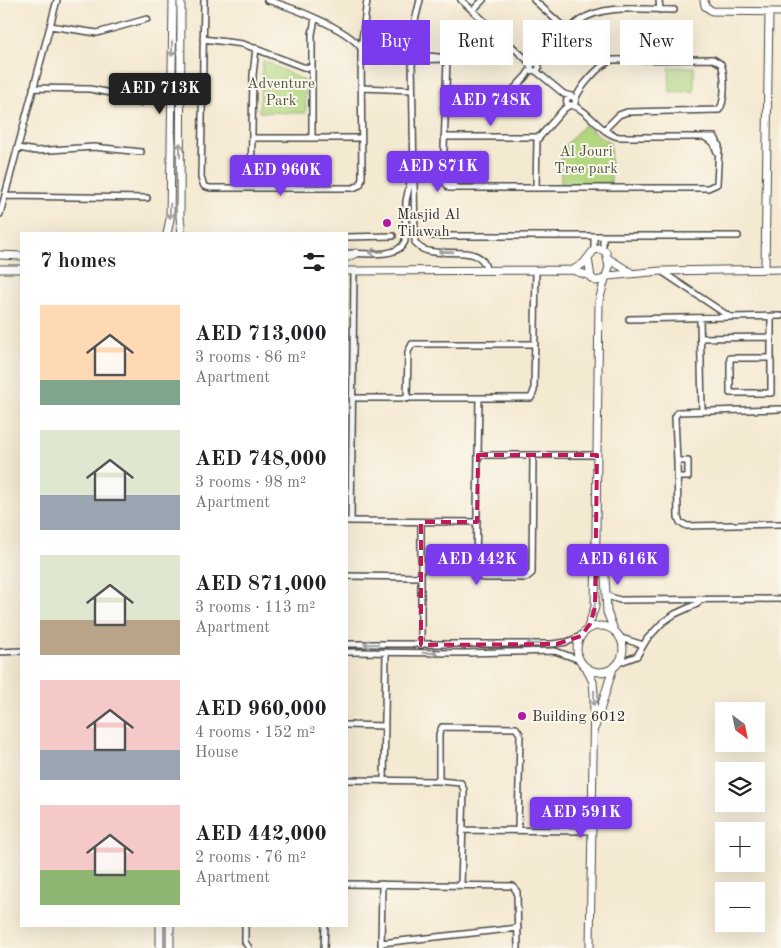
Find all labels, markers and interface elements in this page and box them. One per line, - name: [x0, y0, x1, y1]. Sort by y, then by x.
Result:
- chip: Buy: [362, 20, 430, 65]
- chip: Rent: [440, 20, 513, 65]
- chip: Filters: [523, 20, 610, 65]
- chip: New: [620, 20, 693, 65]
- one-way arrow: [167, 40, 177, 56]
- pin: AED 713K: [108, 72, 212, 115]
- park label: Adventure Park: [247, 77, 315, 109]
- text: AED 713K: [120, 81, 200, 97]
- pin: AED 748K: [439, 84, 543, 127]
- text: AED 748K: [451, 93, 531, 109]
- one-way arrow: [175, 143, 185, 159]
- park label: Al Jouri Tree park: [554, 145, 618, 177]
- pin: AED 871K: [386, 150, 490, 193]
- pin: AED 960K: [229, 154, 333, 197]
- text: AED 871K: [398, 159, 478, 175]
- text: AED 960K: [241, 163, 321, 179]
- one-way arrow: [165, 202, 175, 219]
- place label: Masjid Al Tilawah: [397, 208, 460, 240]
- marker: Masjid Al Tilawah: [381, 217, 393, 229]
- one-way arrow: [368, 247, 384, 257]
- icon: filters: [300, 248, 328, 276]
- one-way arrow: [438, 248, 454, 257]
- text: 7 homes: [40, 251, 116, 272]
- text: AED 713,000: [195, 324, 327, 345]
- icon: home: [80, 325, 140, 385]
- text: 3 rooms · 86 m²: [195, 350, 306, 366]
- text: Apartment: [195, 370, 270, 386]
- text: AED 748,000: [195, 449, 327, 470]
- icon: home: [80, 450, 140, 510]
- text: 3 rooms · 98 m²: [195, 475, 306, 491]
- text: Apartment: [195, 495, 270, 511]
- pin: AED 442K: [425, 544, 529, 586]
- pin: AED 616K: [566, 544, 670, 586]
- text: AED 442K: [437, 552, 517, 568]
- text: AED 616K: [578, 552, 658, 568]
- text: AED 871,000: [195, 574, 327, 595]
- icon: home: [80, 575, 140, 635]
- text: 3 rooms · 113 m²: [195, 600, 315, 616]
- one-way arrow: [588, 601, 598, 617]
- text: Apartment: [195, 620, 270, 636]
- one-way arrow: [363, 639, 380, 649]
- one-way arrow: [526, 639, 542, 649]
- one-way arrow: [422, 648, 438, 658]
- one-way arrow: [589, 689, 599, 705]
- text: AED 960,000: [195, 699, 327, 720]
- icon: home: [80, 700, 140, 760]
- north arrow: [715, 702, 765, 752]
- map controls: [715, 702, 765, 932]
- marker: Building 6012: [516, 710, 528, 722]
- place label: Building 6012: [532, 710, 626, 725]
- text: 4 rooms · 152 m²: [195, 725, 315, 741]
- text: House: [195, 745, 238, 761]
- button: layers: [715, 762, 765, 812]
- pin: AED 591K: [529, 796, 633, 839]
- text: AED 591K: [541, 805, 621, 821]
- button: +: [715, 822, 765, 872]
- text: AED 442,000: [195, 824, 327, 845]
- icon: home: [80, 825, 140, 885]
- text: 2 rooms · 76 m²: [195, 850, 306, 866]
- text: Apartment: [195, 870, 270, 886]
- button: −: [715, 882, 765, 932]

